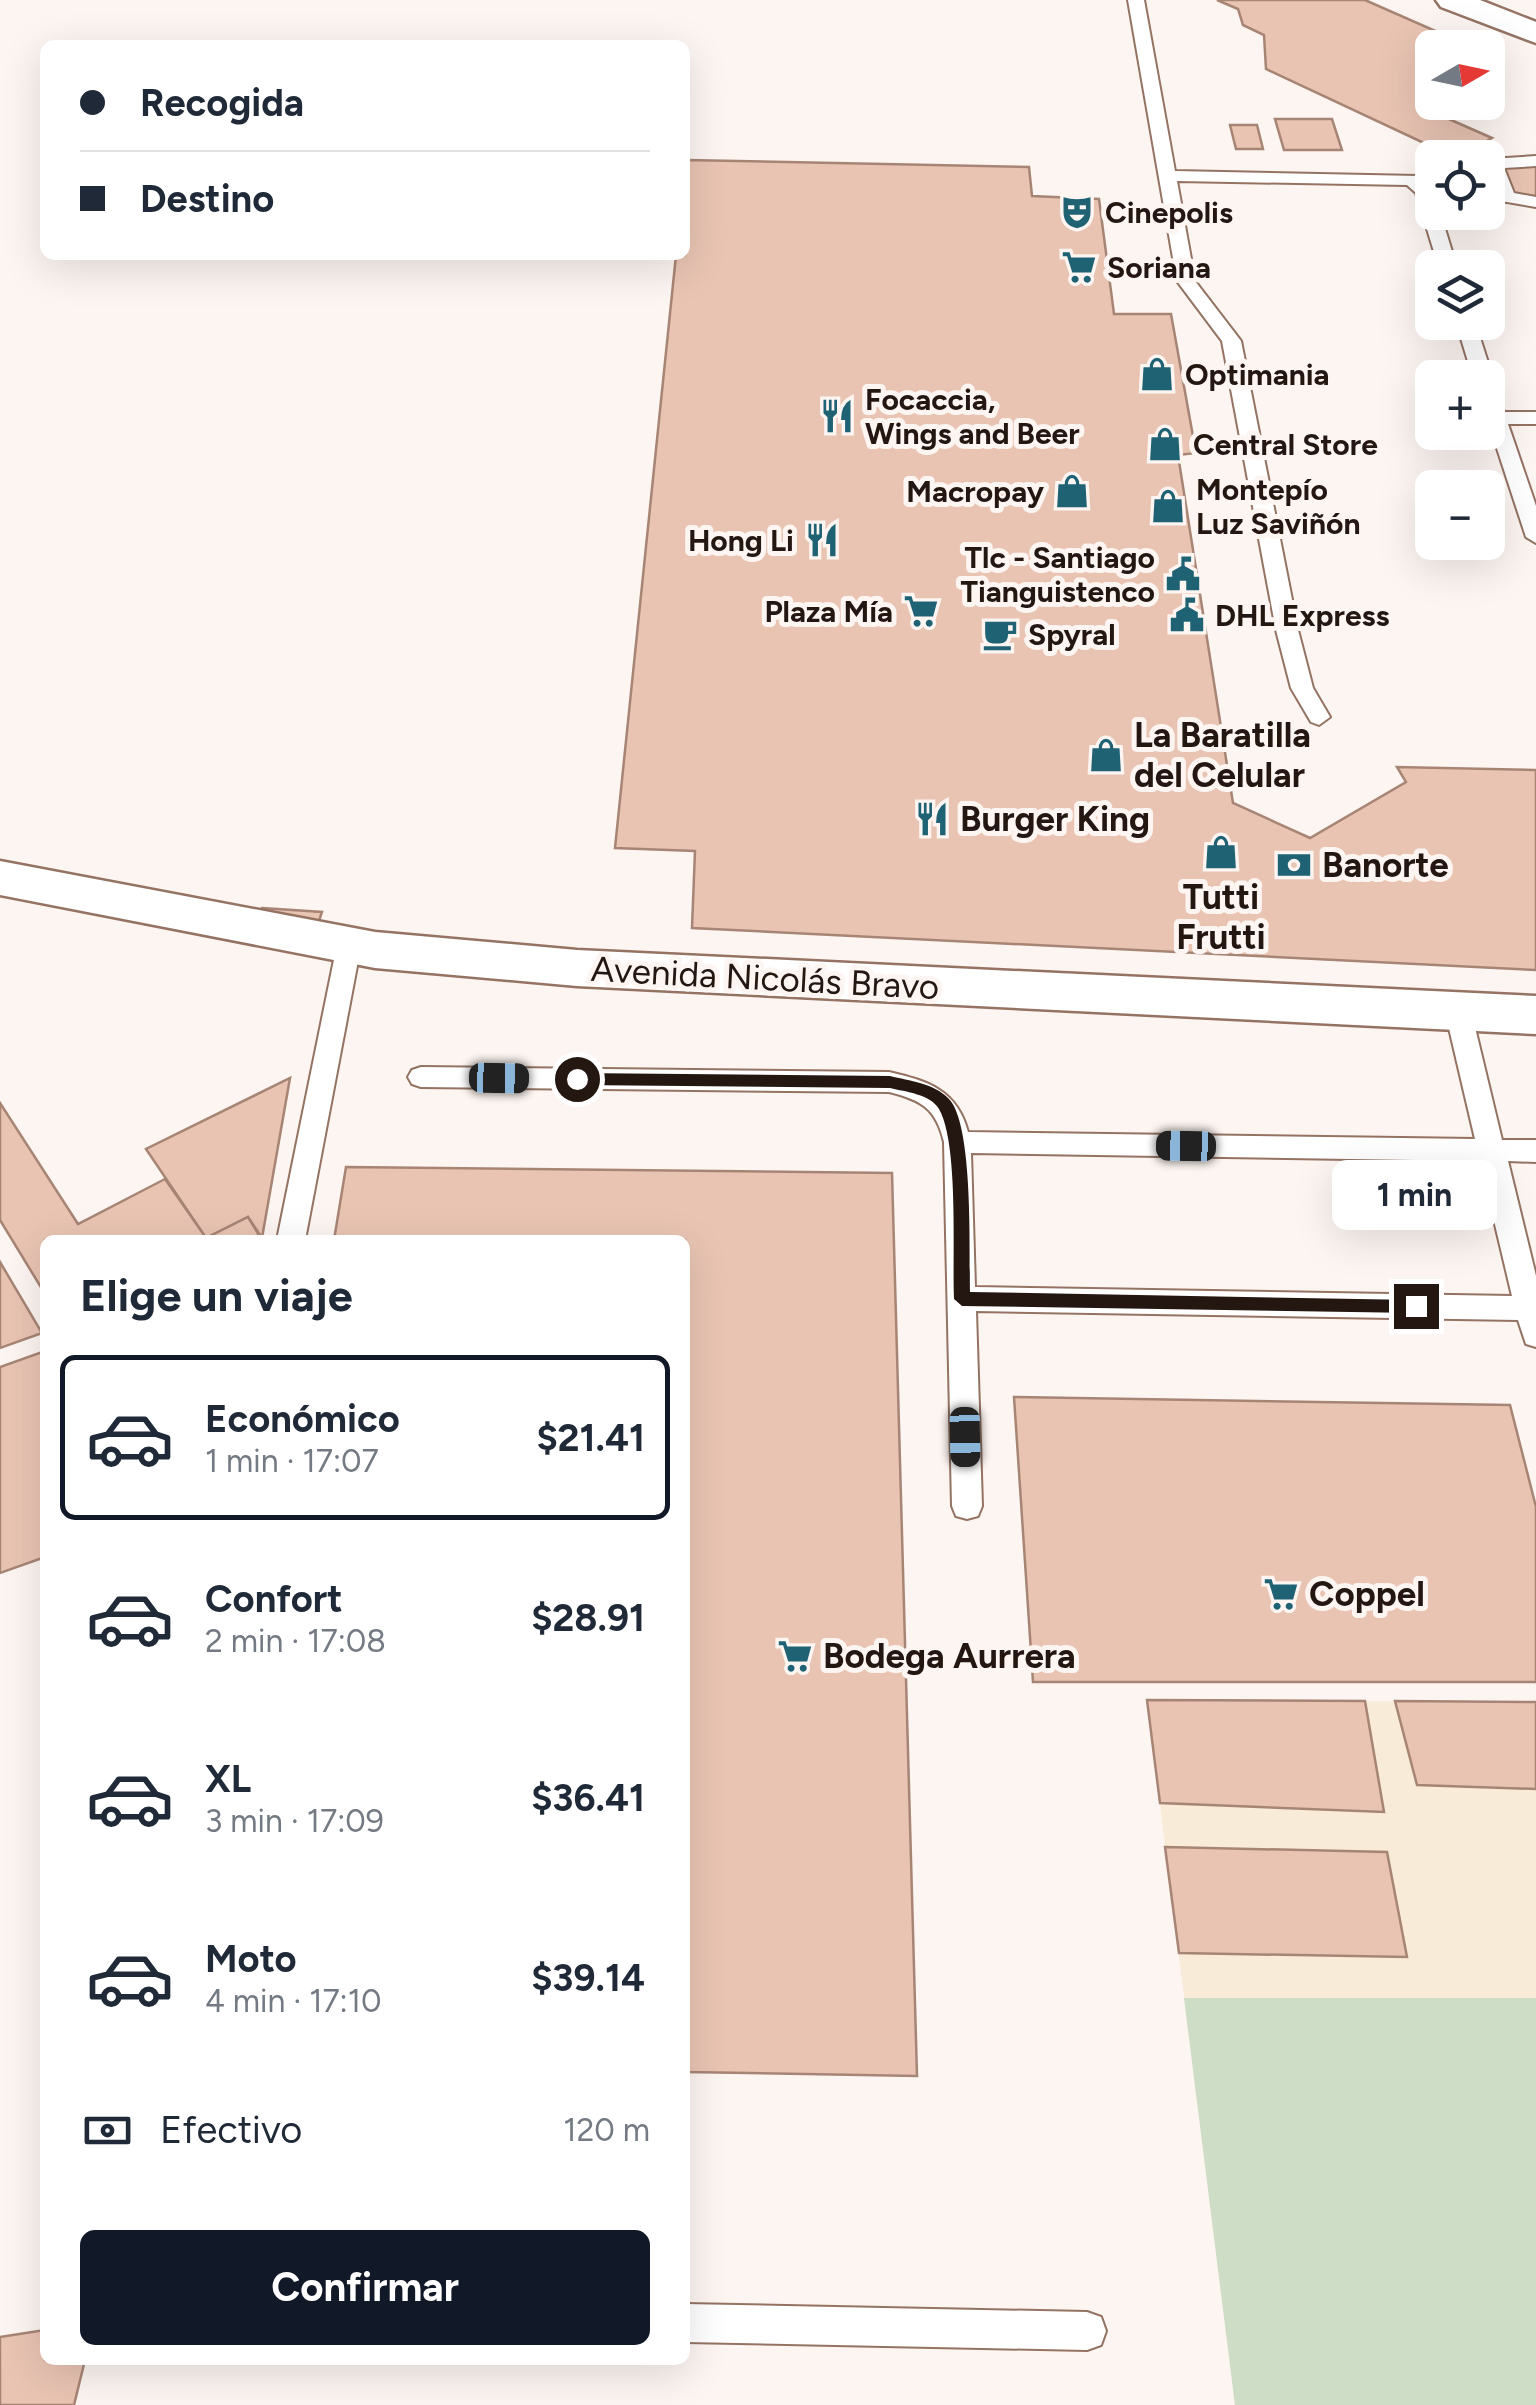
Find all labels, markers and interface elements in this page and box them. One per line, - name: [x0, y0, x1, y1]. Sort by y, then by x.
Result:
- north arrow: [1415, 30, 1505, 120]
- map controls: [1415, 30, 1505, 560]
- text: Recogida: [140, 80, 304, 126]
- button: locate: [1415, 140, 1505, 230]
- text: Destino: [140, 176, 274, 222]
- theatre icon: Cinepolis: [1058, 193, 1096, 231]
- place label: Cinepolis: [1105, 194, 1233, 231]
- supermarket icon: Soriana: [1060, 248, 1098, 286]
- place label: Soriana: [1107, 249, 1211, 286]
- button: layers: [1415, 250, 1505, 340]
- shop icon: Optimania: [1138, 355, 1176, 393]
- place label: Optimania: [1185, 356, 1330, 393]
- button: +: [1415, 360, 1505, 450]
- place label: Focaccia, Wings and Beer: [865, 381, 1080, 452]
- restaurant icon: Focaccia, Wings and Beer: [818, 397, 856, 435]
- shop icon: Central Store: [1146, 425, 1184, 463]
- place label: Central Store: [1193, 426, 1378, 463]
- button: −: [1415, 470, 1505, 560]
- place label: Montepío Luz Saviñón: [1196, 471, 1360, 542]
- shop icon: Macropay: [1053, 472, 1091, 510]
- place label: Macropay: [906, 473, 1045, 510]
- shop icon: Montepío Luz Saviñón: [1149, 487, 1187, 525]
- restaurant icon: Hong Li: [803, 521, 841, 559]
- place label: Hong Li: [688, 522, 794, 559]
- place label: Tlc - Santiago Tianguistenco: [960, 539, 1155, 610]
- public building icon: Tlc - Santiago Tianguistenco: [1164, 555, 1202, 593]
- supermarket icon: Plaza Mía: [902, 592, 940, 630]
- place label: Plaza Mía: [765, 593, 893, 630]
- public building icon: DHL Express: [1168, 596, 1206, 634]
- place label: DHL Express: [1215, 597, 1389, 634]
- cafe icon: Spyral: [981, 615, 1019, 653]
- place label: Spyral: [1028, 616, 1116, 653]
- place label: La Baratilla del Celular: [1134, 714, 1311, 796]
- shop icon: La Baratilla del Celular: [1087, 736, 1125, 774]
- place label: Burger King: [960, 798, 1150, 840]
- restaurant icon: Burger King: [913, 800, 951, 838]
- shop icon: Tutti Frutti: [1202, 833, 1240, 871]
- place label: Banorte: [1322, 844, 1449, 886]
- bank icon: Banorte: [1275, 846, 1313, 884]
- place label: Tutti Frutti: [1176, 876, 1266, 958]
- street label: Avenida Nicolás Bravo: [590, 948, 940, 1008]
- route start: [555, 1057, 600, 1102]
- car: [469, 1062, 529, 1094]
- car: [1156, 1130, 1216, 1162]
- callout: 1 min: [1334, 1161, 1498, 1231]
- text: 1 min: [1377, 1176, 1452, 1214]
- text: Elige un viaje: [80, 1268, 353, 1322]
- route end: [1394, 1284, 1439, 1329]
- icon: car: [85, 1393, 175, 1483]
- text: Económico: [205, 1396, 400, 1442]
- car: [949, 1407, 981, 1467]
- text: $21.41: [536, 1415, 645, 1461]
- text: 1 min · 17:07: [205, 1442, 379, 1480]
- icon: car: [85, 1573, 175, 1663]
- place label: Coppel: [1309, 1573, 1425, 1615]
- supermarket icon: Coppel: [1262, 1575, 1300, 1613]
- text: Confort: [205, 1576, 342, 1622]
- text: $28.91: [531, 1595, 645, 1641]
- text: 2 min · 17:08: [205, 1622, 386, 1660]
- place label: Bodega Aurrera: [823, 1635, 1076, 1677]
- supermarket icon: Bodega Aurrera: [776, 1637, 814, 1675]
- icon: car: [85, 1753, 175, 1843]
- text: XL: [205, 1756, 251, 1802]
- text: $36.41: [531, 1775, 645, 1821]
- text: 3 min · 17:09: [205, 1802, 384, 1840]
- icon: car: [85, 1933, 175, 2023]
- text: Moto: [205, 1936, 297, 1982]
- text: $39.14: [531, 1955, 645, 2001]
- text: 4 min · 17:10: [205, 1982, 381, 2020]
- icon: cash: [80, 2103, 135, 2158]
- text: Efectivo: [160, 2107, 302, 2153]
- text: 120 m: [563, 2111, 650, 2149]
- button: Confirmar: [80, 2230, 650, 2345]

